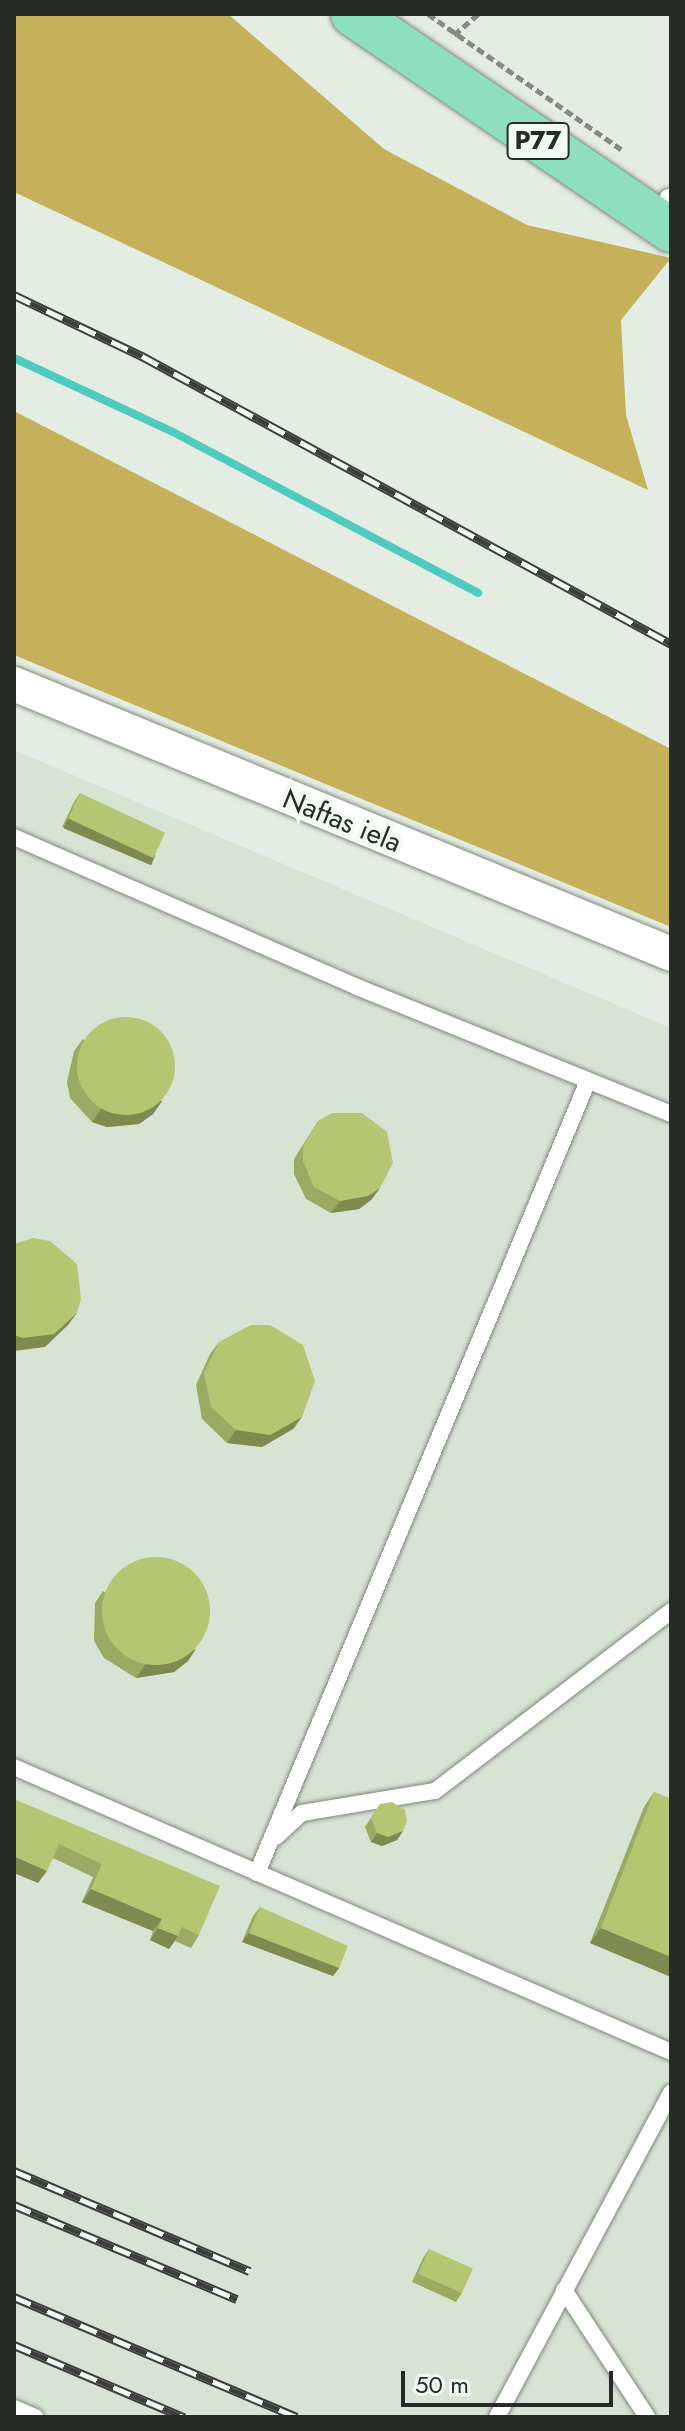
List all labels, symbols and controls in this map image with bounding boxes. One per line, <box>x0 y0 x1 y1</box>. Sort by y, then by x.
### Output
road number: P77 <box>506 119 570 163</box>
street label: Naftas iela <box>278 782 406 860</box>
scale bar <box>405 2355 617 2405</box>
text: 50 m <box>415 2367 469 2402</box>

